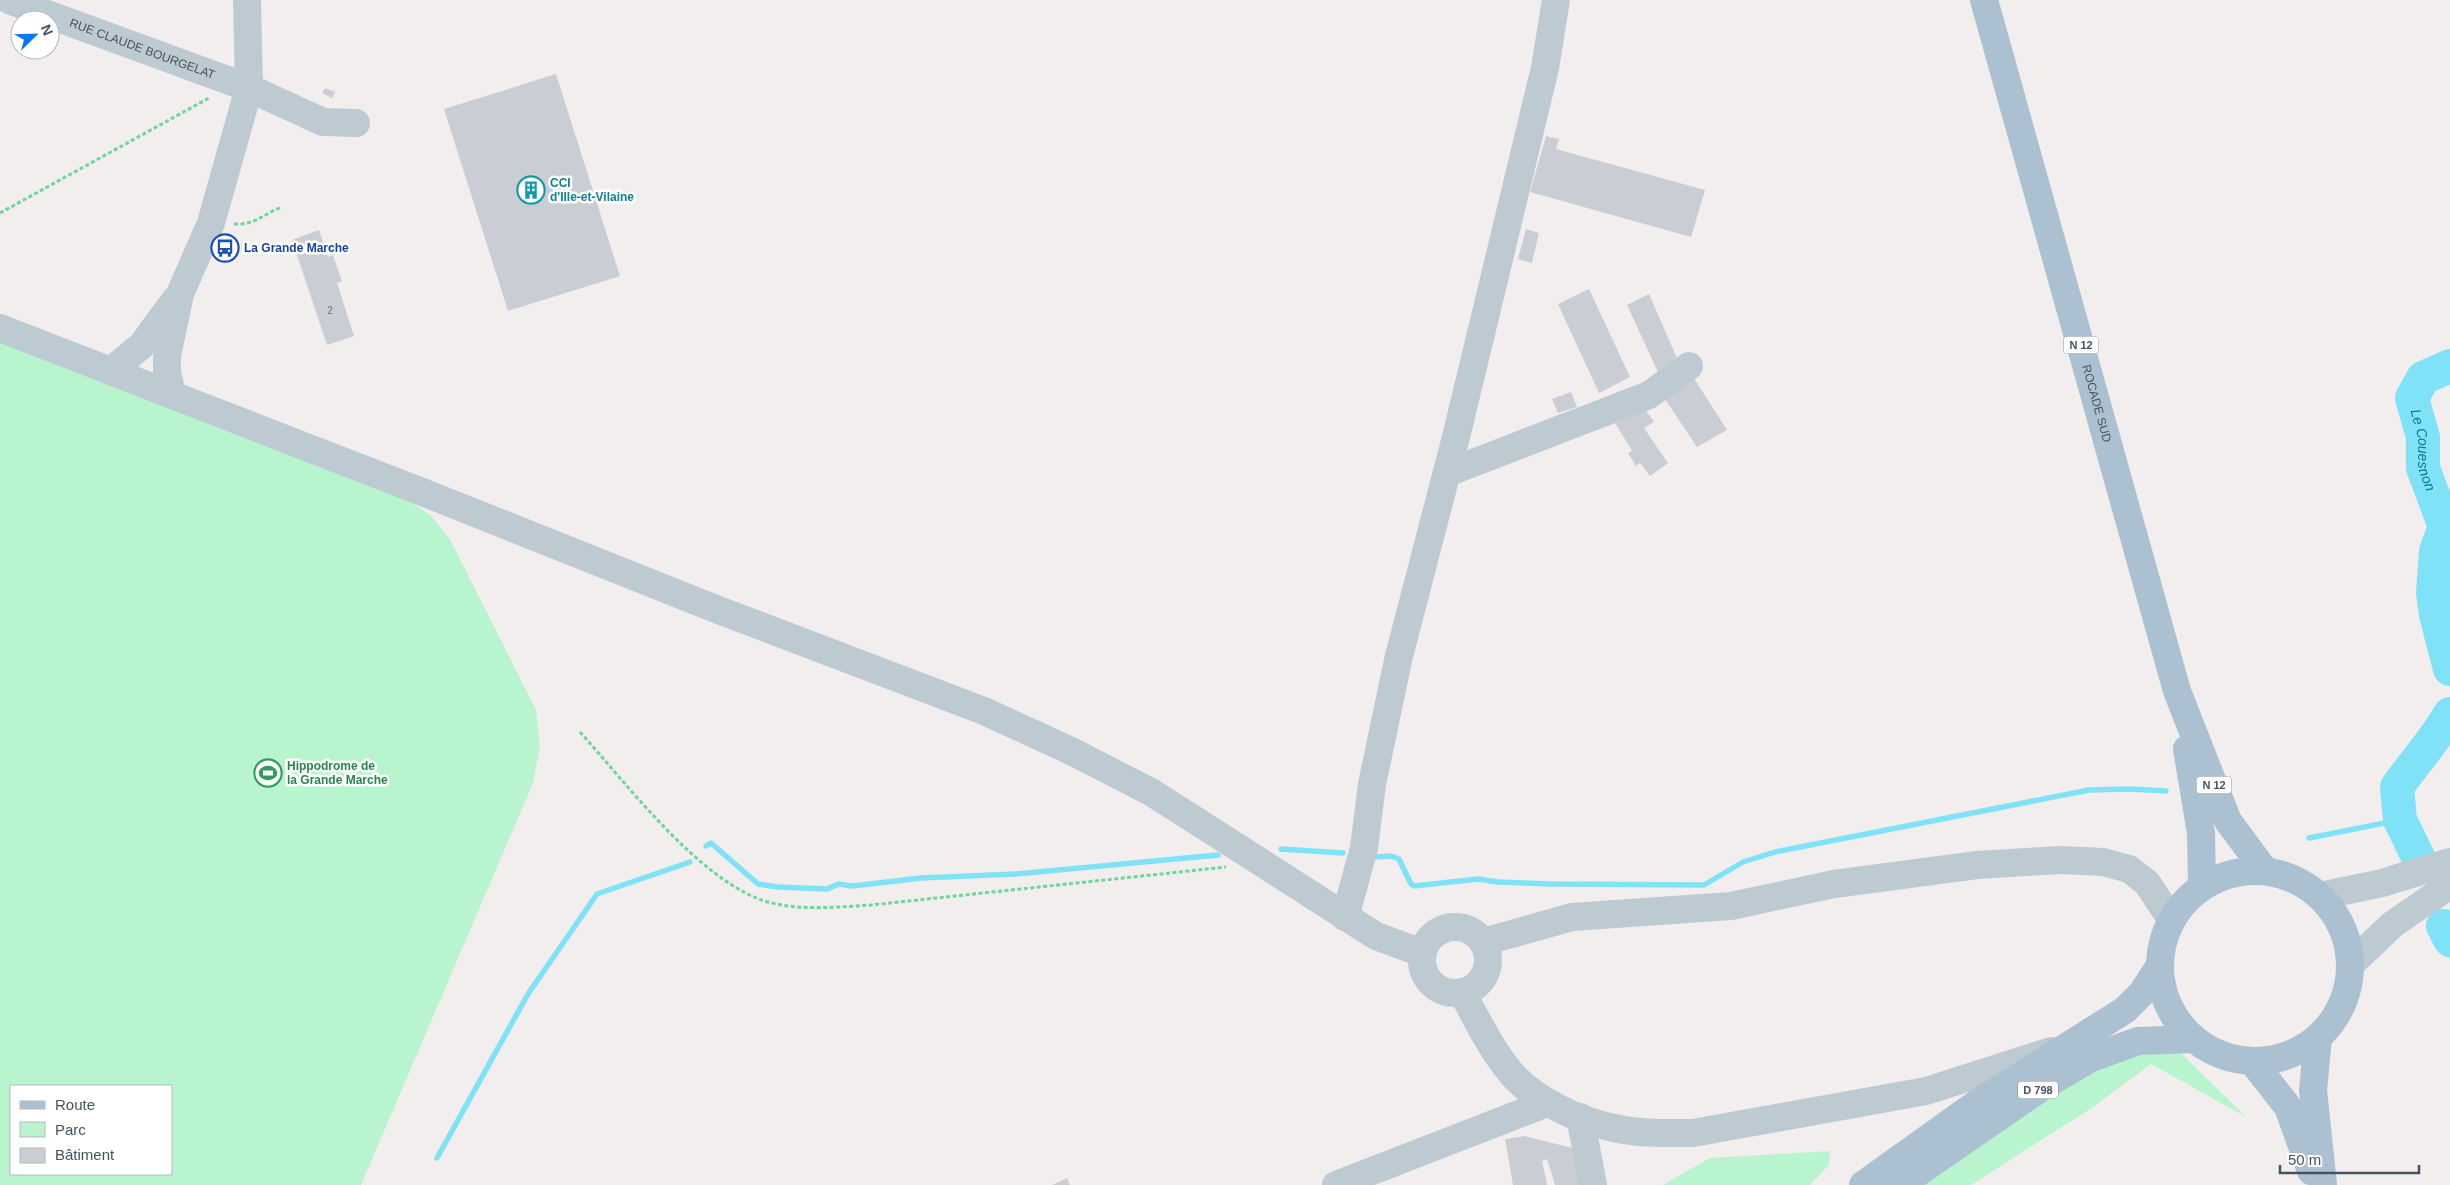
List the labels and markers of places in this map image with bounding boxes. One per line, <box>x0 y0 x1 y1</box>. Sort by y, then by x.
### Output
building icon: CCI d'Ille-et-Vilaine <box>516 175 546 205</box>
place label: CCI d'Ille-et-Vilaine <box>550 176 634 204</box>
bus stop icon: La Grande Marche <box>210 233 240 263</box>
place label: La Grande Marche <box>244 241 349 255</box>
sports icon: Hippodrome de la Grande Marche <box>253 758 283 788</box>
place label: Hippodrome de la Grande Marche <box>287 759 388 787</box>

